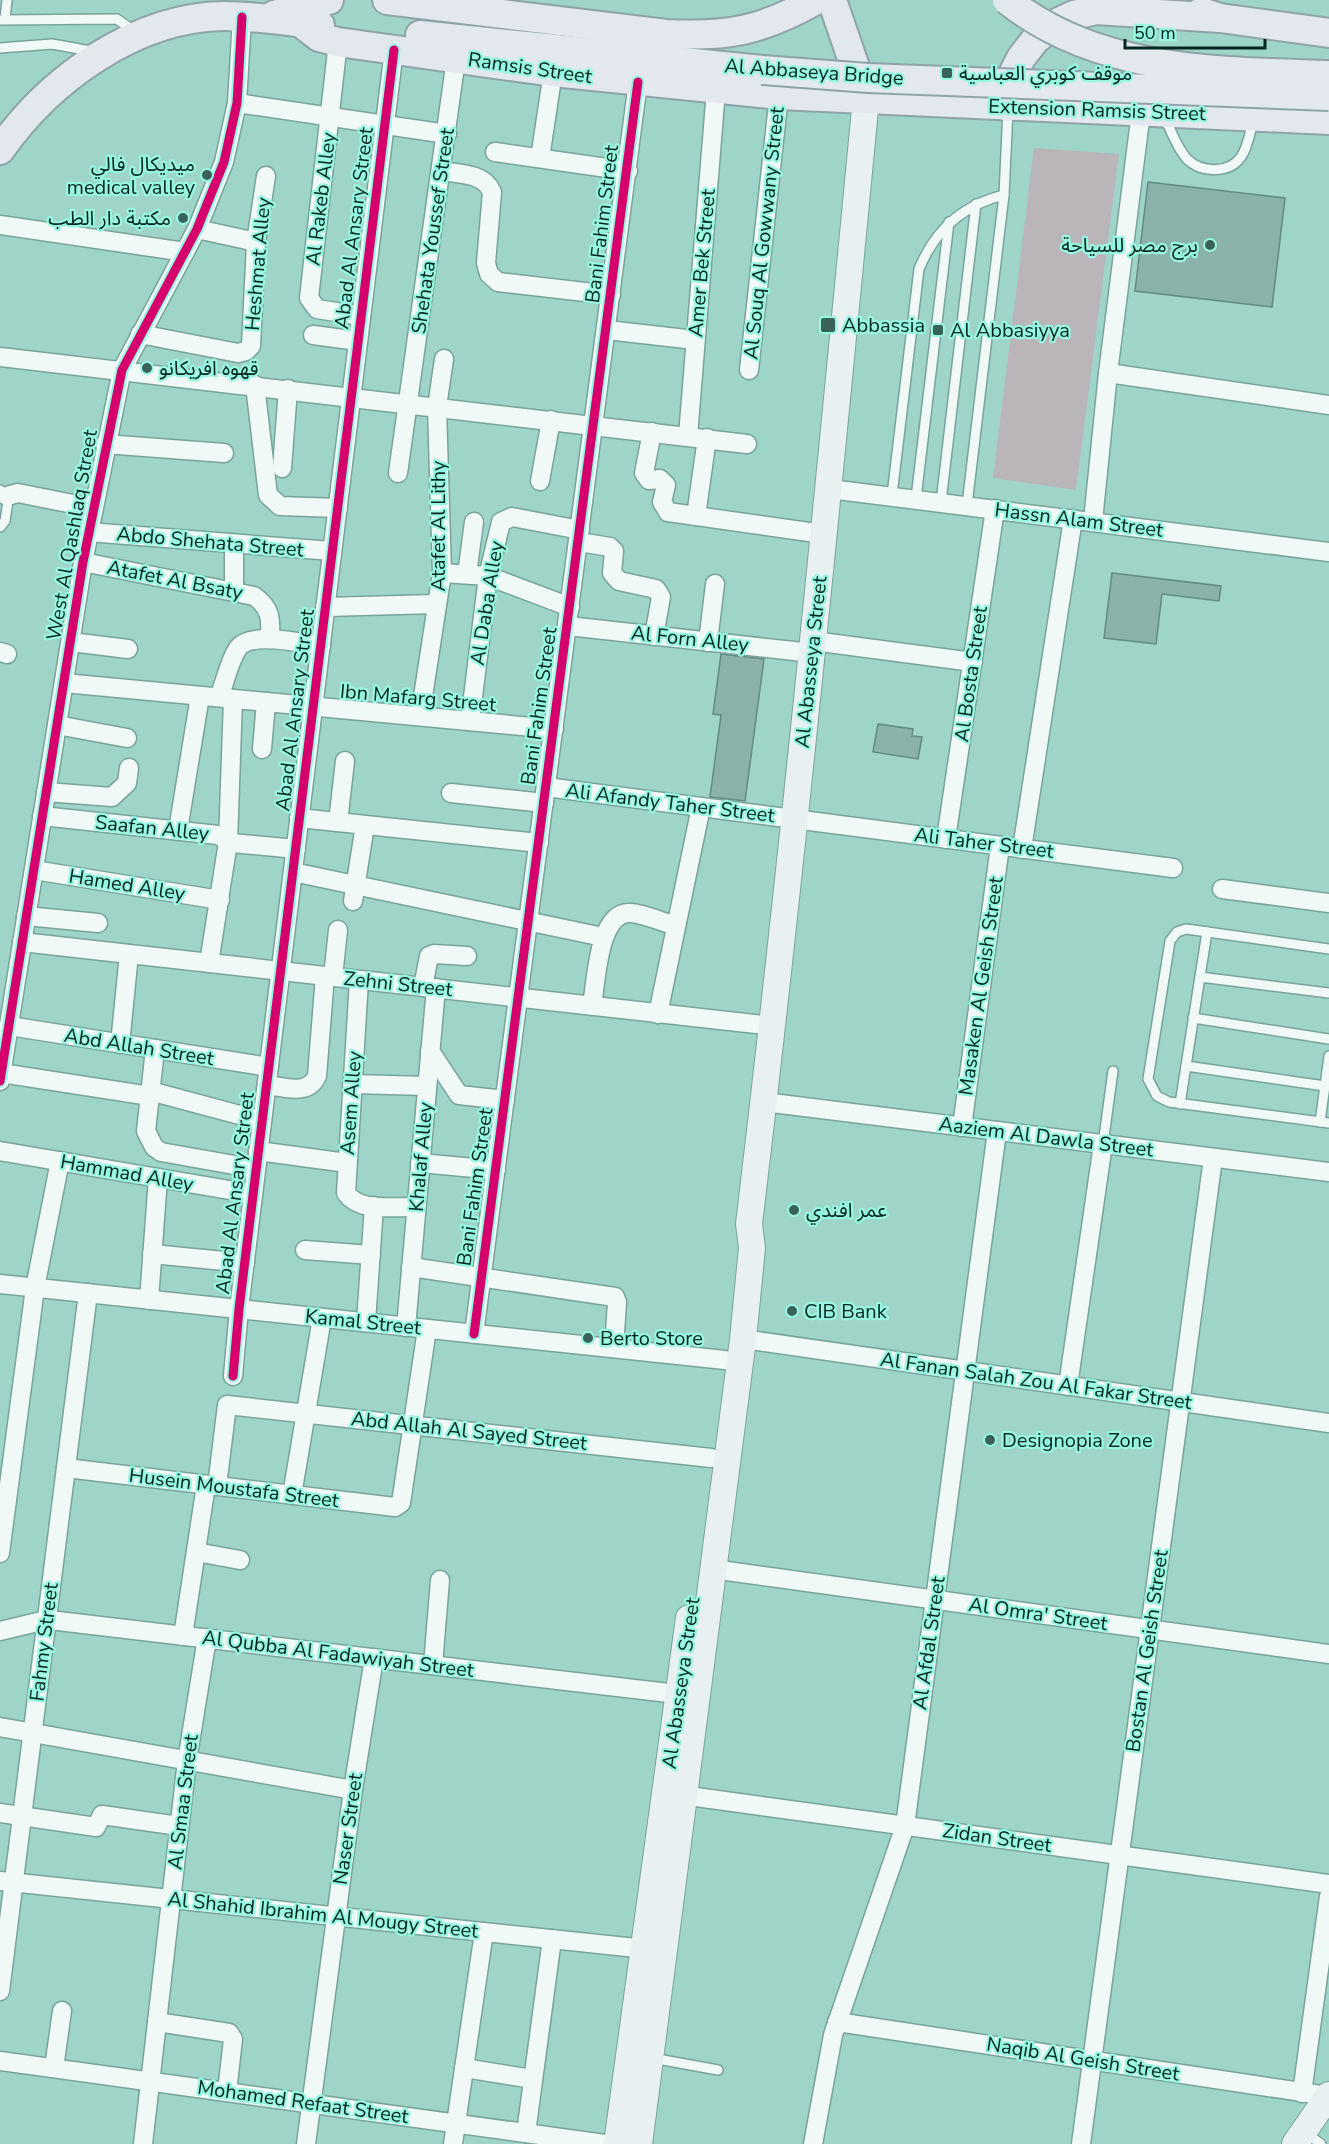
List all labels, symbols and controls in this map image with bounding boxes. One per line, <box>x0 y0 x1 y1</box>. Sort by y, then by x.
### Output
scale bar <box>1125 12 1264 50</box>
text: 50 m <box>1134 21 1176 45</box>
street label: Ramsis Street <box>466 46 595 90</box>
street label: Al Abbaseya Bridge <box>724 52 904 92</box>
place label: موقف كوبري العباسية <box>959 60 1132 88</box>
marker: موقف كوبري العباسية <box>940 66 954 80</box>
street label: Extension Ramsis Street <box>988 93 1207 127</box>
street label: Al Souq Al Gowwany Street <box>737 104 791 361</box>
street label: Abad Al Ansary Street <box>328 125 380 330</box>
street label: Shehata Youssef Street <box>405 125 461 336</box>
street label: Al Rakeb Alley <box>299 130 343 267</box>
street label: Bani Fahim Street <box>579 142 625 305</box>
place label: ميديكال فالي medical valley <box>67 151 196 201</box>
marker: ميديكال فالي medical valley <box>200 168 214 182</box>
street label: Amer Bek Street <box>682 187 722 338</box>
street label: Heshmat Alley <box>239 195 277 332</box>
place label: مكتبة دار الطب <box>48 205 171 232</box>
marker: مكتبة دار الطب <box>176 211 190 225</box>
place label: برج مصر للسياحة <box>1061 232 1198 260</box>
marker: برج مصر للسياحة <box>1203 238 1217 252</box>
place label: Abbassia <box>842 312 925 339</box>
marker: Abbassia <box>819 316 837 334</box>
place label: Al Abbasiyya <box>950 317 1070 344</box>
marker: Al Abbasiyya <box>931 323 945 337</box>
place label: قهوه افريكانو <box>159 355 259 382</box>
marker: قهوه افريكانو <box>140 361 154 375</box>
street label: West Al Qashlaq Street <box>40 426 104 643</box>
street label: Atafet Al Lithy <box>425 460 452 591</box>
street label: Hassn Alam Street <box>993 496 1166 544</box>
street label: Abdo Shehata Street <box>115 520 306 564</box>
street label: Al Daba Alley <box>464 538 510 667</box>
street label: Atafet Al Bsaty <box>105 554 246 607</box>
street label: Al Abasseya Street <box>789 574 834 749</box>
street label: Al Bosta Street <box>948 603 994 744</box>
street label: Abad Al Ansary Street <box>269 607 321 812</box>
street label: Al Forn Alley <box>630 619 751 659</box>
street label: Bani Fahim Street <box>515 624 564 787</box>
street label: Ibn Mafarg Street <box>339 678 498 718</box>
street label: Ali Afandy Taher Street <box>564 777 777 829</box>
street label: Saafan Alley <box>94 809 211 847</box>
street label: Ali Taher Street <box>913 821 1056 865</box>
street label: Hamed Alley <box>67 862 188 908</box>
street label: Masaken Al Geish Street <box>952 874 1010 1097</box>
street label: Zehni Street <box>342 965 455 1003</box>
street label: Abd Allah Street <box>62 1022 217 1072</box>
street label: Asem Alley <box>334 1049 368 1156</box>
street label: Abad Al Ansary Street <box>209 1090 261 1295</box>
street label: Khalaf Alley <box>403 1100 439 1213</box>
street label: Bani Fahim Street <box>451 1105 500 1268</box>
street label: Aaziem Al Dawla Street <box>937 1110 1156 1164</box>
street label: Hammad Alley <box>58 1148 196 1198</box>
place label: عمر افندي <box>806 1197 887 1225</box>
marker: عمر افندي <box>787 1203 801 1217</box>
place label: CIB Bank <box>804 1298 888 1325</box>
street label: Kamal Street <box>304 1302 423 1342</box>
marker: CIB Bank <box>785 1304 799 1318</box>
place label: Berto Store <box>600 1325 703 1352</box>
marker: Berto Store <box>581 1331 595 1345</box>
street label: Al Fanan Salah Zou Al Fakar Street <box>878 1346 1194 1416</box>
street label: Abd Allah Al Sayed Street <box>350 1405 589 1457</box>
place label: Designopia Zone <box>1002 1427 1153 1454</box>
marker: Designopia Zone <box>983 1433 997 1447</box>
street label: Husein Moustafa Street <box>128 1462 341 1514</box>
street label: Bostan Al Geish Street <box>1119 1547 1175 1754</box>
street label: Al Afdal Street <box>906 1574 952 1711</box>
street label: Fahmy Street <box>23 1580 65 1703</box>
street label: Al Omra' Street <box>967 1591 1110 1637</box>
street label: Al Abasseya Street <box>656 1595 707 1770</box>
street label: Al Qubba Al Fadawiyah Street <box>201 1624 476 1684</box>
street label: Al Smaa Street <box>161 1732 205 1871</box>
street label: Naser Street <box>327 1770 369 1887</box>
street label: Zidan Street <box>941 1817 1054 1859</box>
street label: Al Shahid Ibrahim Al Mougy Street <box>166 1885 481 1945</box>
street label: Naqib Al Geish Street <box>985 2030 1182 2088</box>
street label: Mohamed Refaat Street <box>196 2074 411 2130</box>

